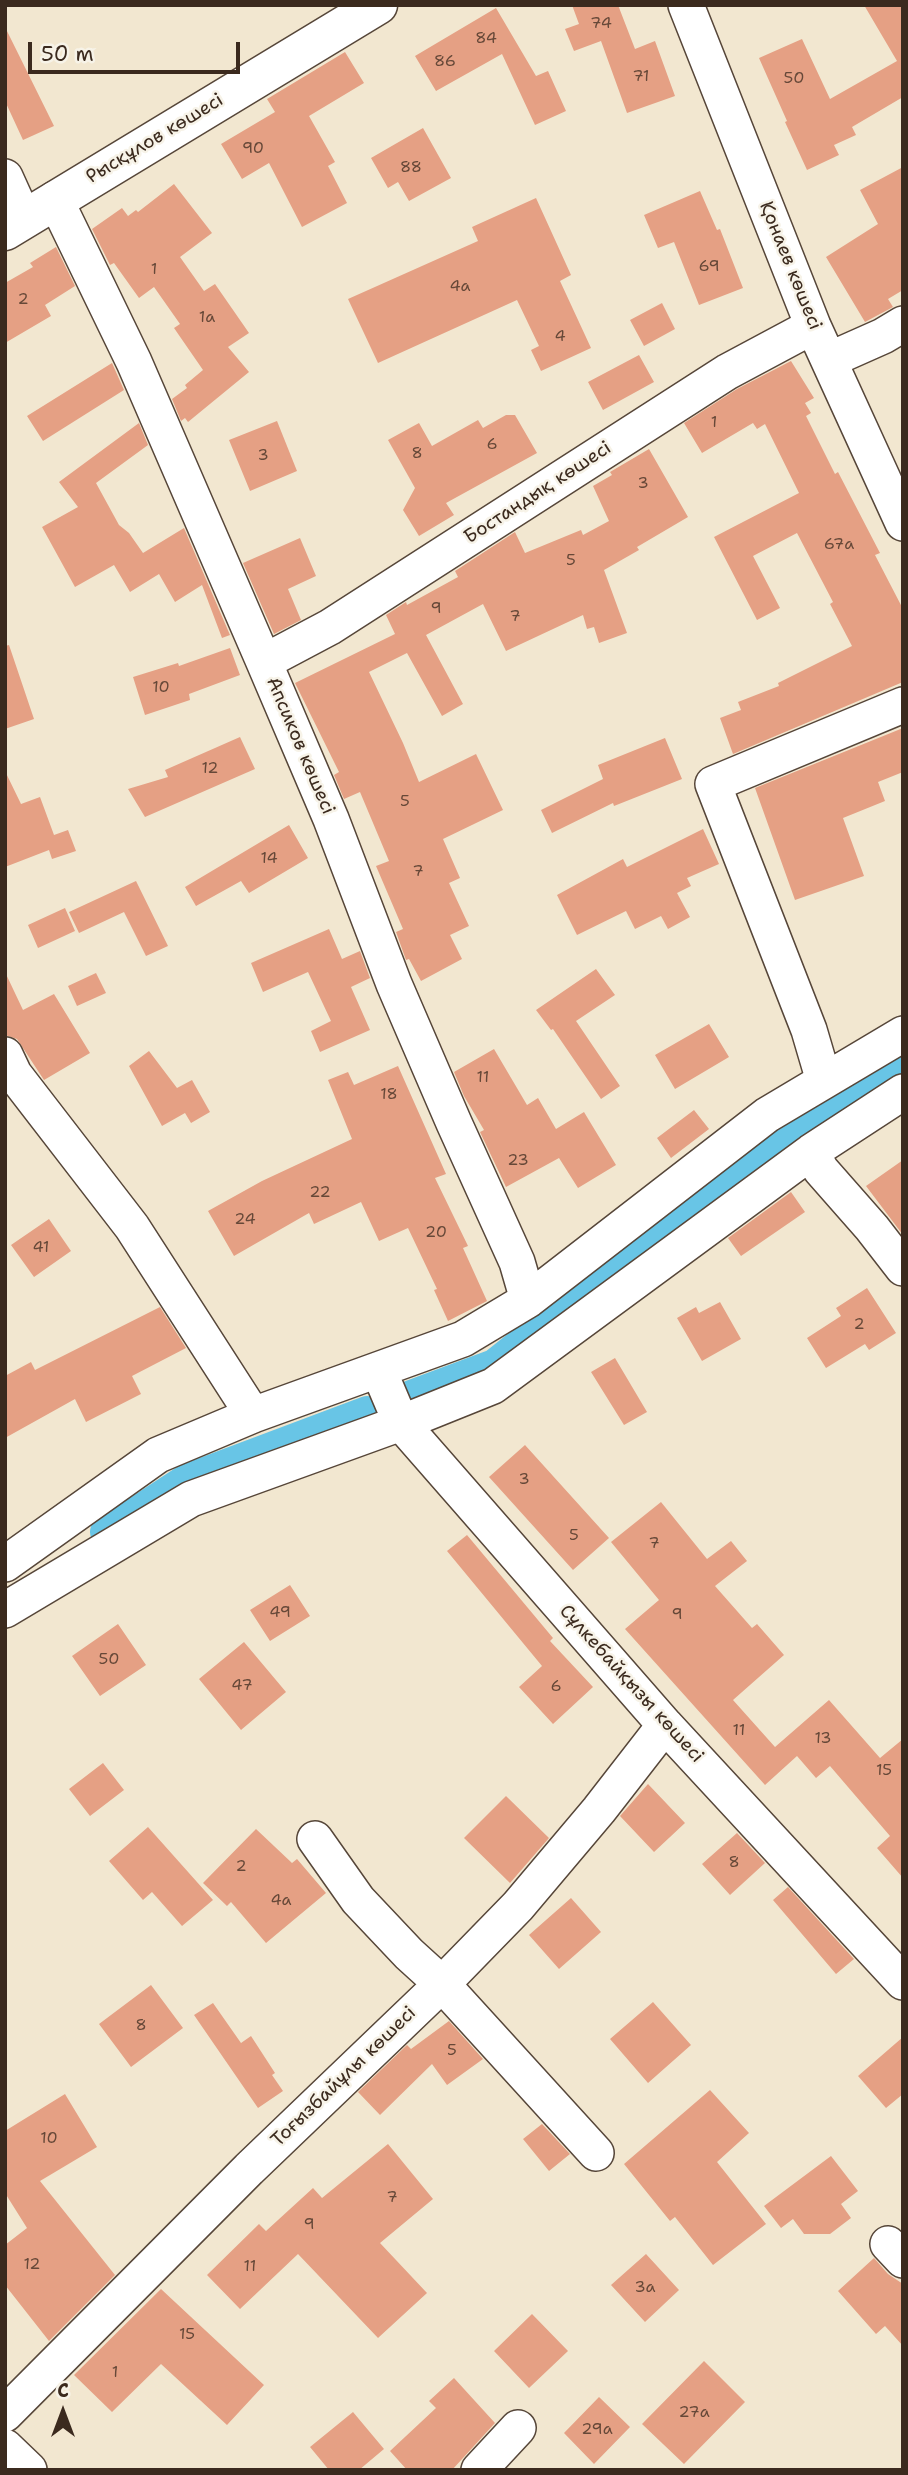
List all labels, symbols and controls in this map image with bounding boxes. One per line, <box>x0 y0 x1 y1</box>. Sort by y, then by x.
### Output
house number: 74 <box>590 14 612 34</box>
scale bar <box>32 28 243 72</box>
house number: 84 <box>475 29 497 49</box>
text: 50 m <box>41 40 94 68</box>
house number: 86 <box>434 52 456 72</box>
house number: 71 <box>632 67 650 87</box>
house number: 50 <box>784 69 804 89</box>
street label: Рысқұлов көшесі <box>82 89 228 189</box>
house number: 90 <box>242 139 264 159</box>
house number: 88 <box>400 158 422 178</box>
street label: Қонаев көшесі <box>754 198 826 334</box>
house number: 69 <box>698 257 720 277</box>
house number: 1 <box>151 260 157 280</box>
house number: 4а <box>449 277 471 297</box>
house number: 2 <box>17 290 29 310</box>
house number: 1а <box>199 308 215 328</box>
house number: 4 <box>554 327 566 347</box>
house number: 1 <box>711 413 717 433</box>
house number: 6 <box>486 435 498 455</box>
street label: Бостандық көшесі <box>460 437 616 549</box>
house number: 8 <box>411 444 423 464</box>
house number: 3 <box>257 446 269 466</box>
house number: 3 <box>637 474 649 494</box>
house number: 67а <box>824 535 854 555</box>
house number: 5 <box>566 551 576 571</box>
house number: 9 <box>430 599 442 619</box>
house number: 7 <box>509 607 521 627</box>
street label: Апсиков көшесі <box>261 674 339 818</box>
house number: 10 <box>152 678 170 698</box>
house number: 12 <box>201 759 219 779</box>
house number: 5 <box>400 792 410 812</box>
house number: 14 <box>260 849 278 869</box>
house number: 7 <box>412 862 424 882</box>
house number: 11 <box>477 1068 489 1088</box>
house number: 18 <box>380 1085 398 1105</box>
house number: 23 <box>507 1151 529 1171</box>
house number: 22 <box>309 1183 331 1203</box>
house number: 24 <box>234 1210 256 1230</box>
house number: 20 <box>425 1223 447 1243</box>
house number: 41 <box>32 1238 50 1258</box>
house number: 2 <box>853 1315 865 1335</box>
house number: 3 <box>518 1470 530 1490</box>
house number: 5 <box>569 1526 579 1546</box>
house number: 7 <box>648 1534 660 1554</box>
street label: Сұлкебайқызы көшесі <box>554 1600 708 1768</box>
house number: 49 <box>269 1603 291 1623</box>
house number: 9 <box>671 1605 683 1625</box>
house number: 50 <box>99 1650 119 1670</box>
house number: 47 <box>231 1676 253 1696</box>
house number: 6 <box>550 1677 562 1697</box>
house number: 11 <box>733 1721 745 1741</box>
house number: 13 <box>814 1729 832 1749</box>
house number: 15 <box>876 1761 892 1781</box>
house number: 8 <box>728 1853 740 1873</box>
house number: 2 <box>235 1857 247 1877</box>
house number: 4а <box>270 1891 292 1911</box>
street label: Тоғызбайұлы көшесі <box>267 2002 421 2152</box>
house number: 8 <box>135 2016 147 2036</box>
house number: 5 <box>447 2041 457 2061</box>
house number: 10 <box>40 2129 58 2149</box>
house number: 7 <box>386 2188 398 2208</box>
house number: 9 <box>303 2215 315 2235</box>
house number: 12 <box>23 2255 41 2275</box>
house number: 11 <box>244 2257 256 2277</box>
house number: 3а <box>634 2278 656 2298</box>
house number: 15 <box>179 2325 195 2345</box>
house number: 1 <box>112 2363 118 2383</box>
north arrow <box>28 2377 98 2447</box>
text: С <box>57 2378 69 2403</box>
house number: 27а <box>678 2403 710 2423</box>
house number: 29а <box>581 2420 613 2440</box>

